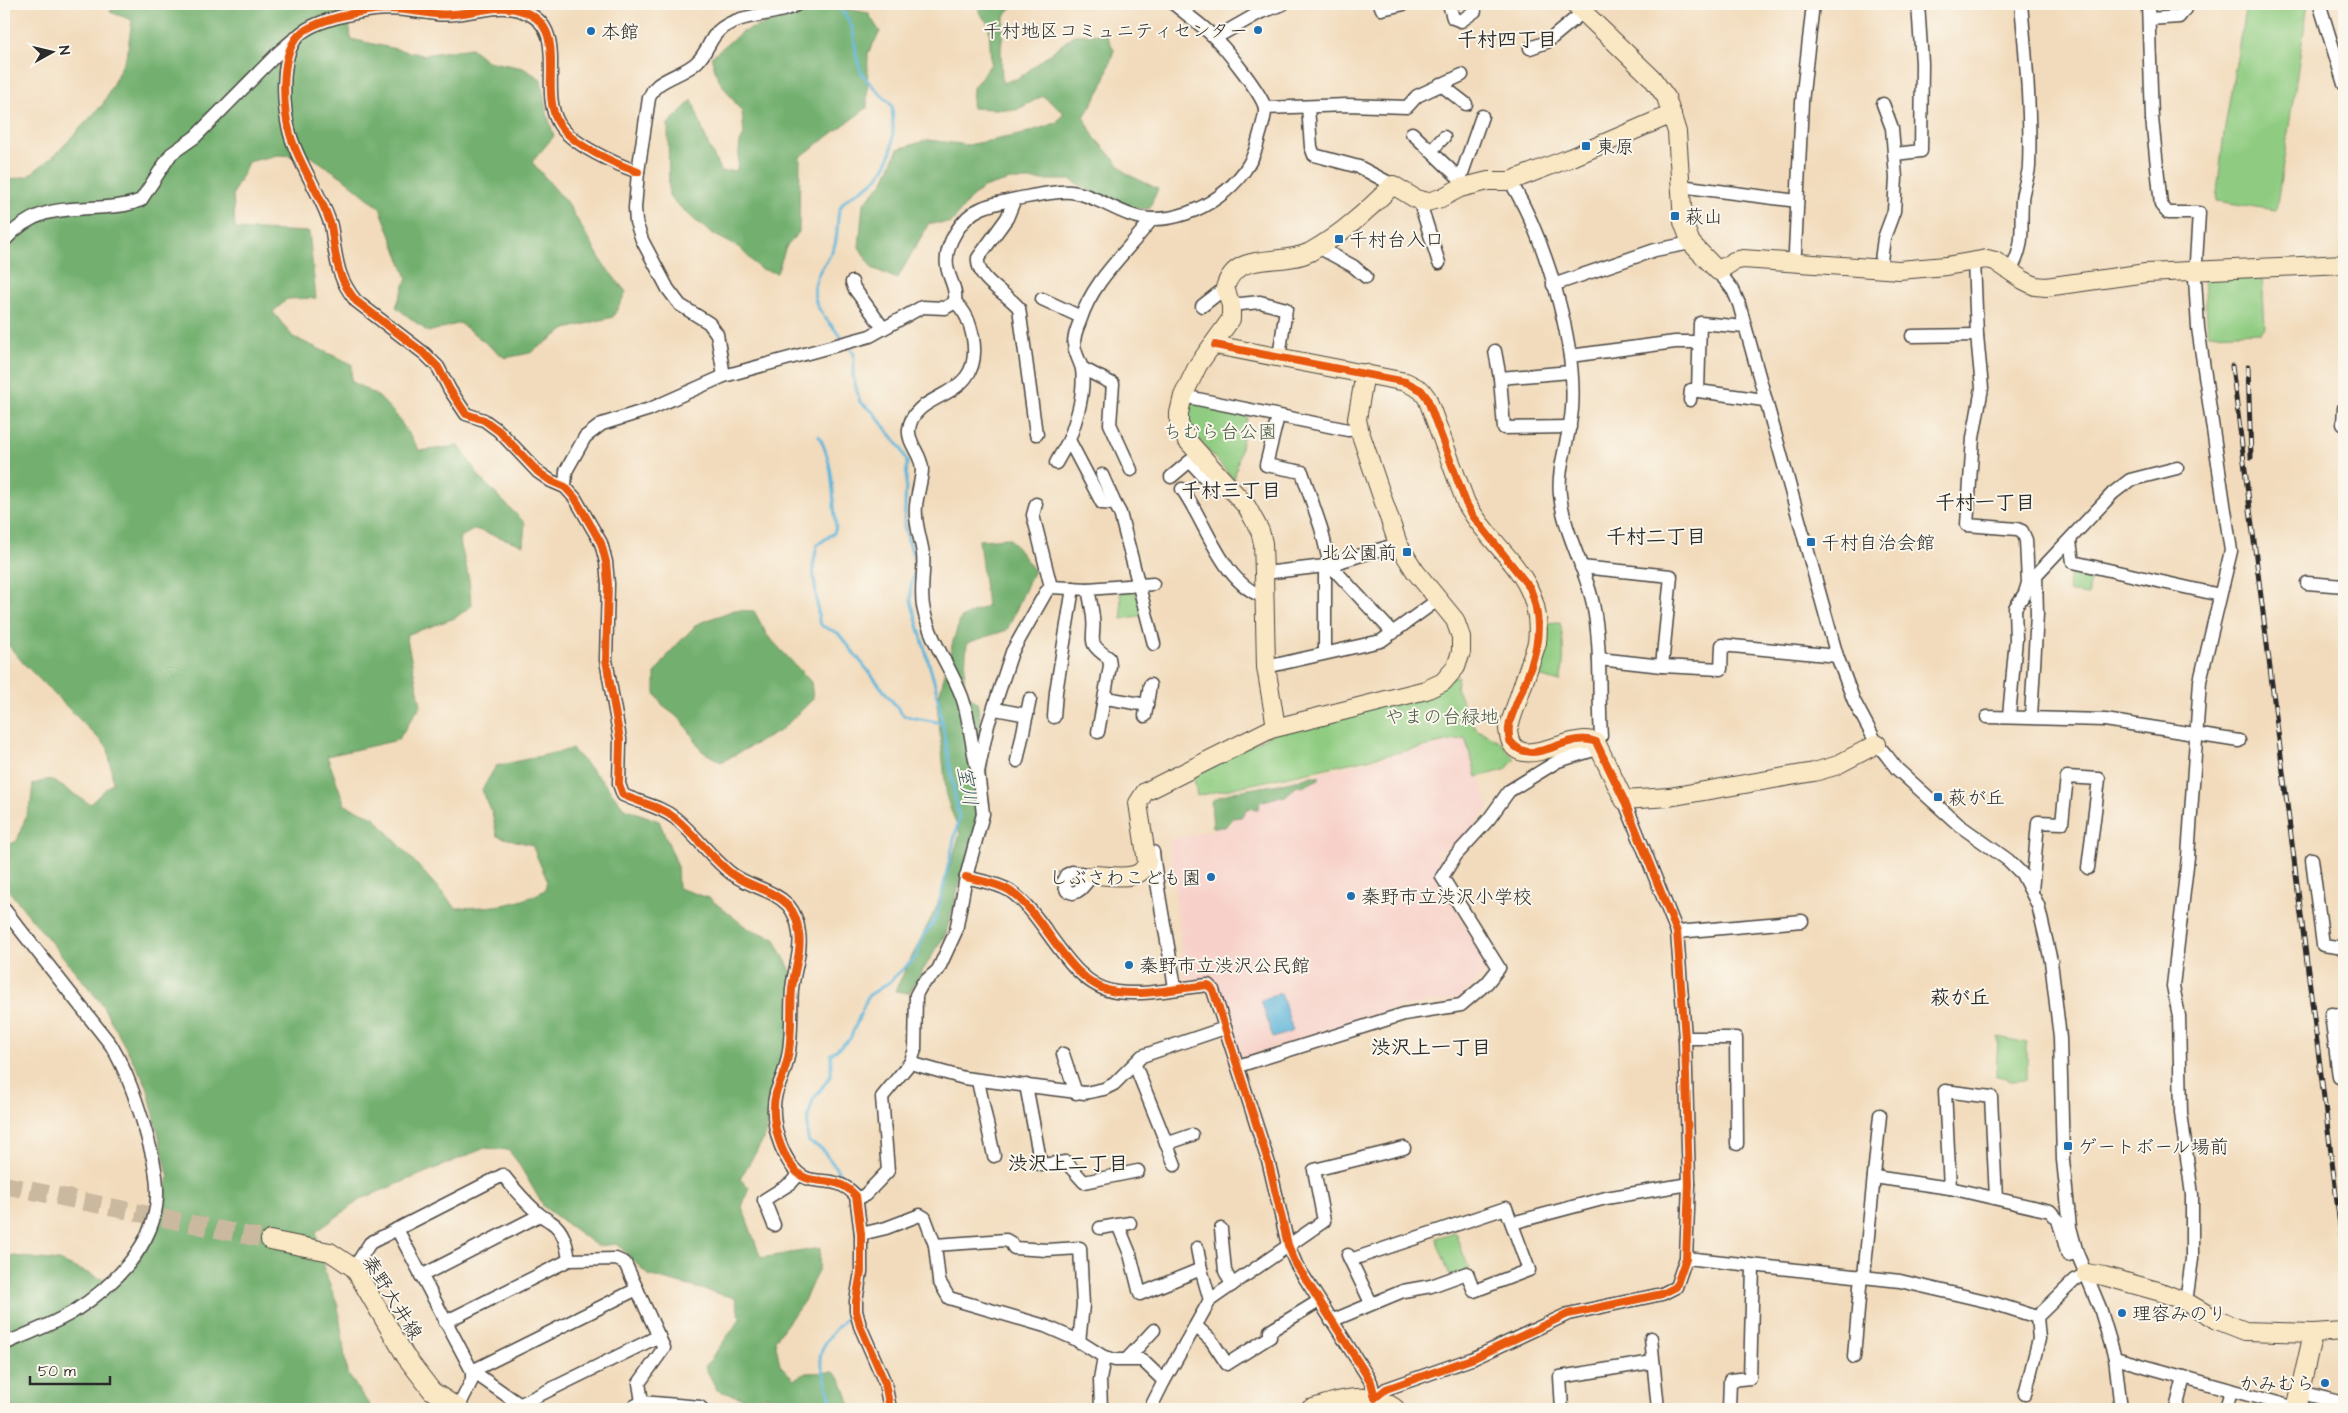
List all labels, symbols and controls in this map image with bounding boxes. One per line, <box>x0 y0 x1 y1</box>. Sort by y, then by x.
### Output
place label: 千村地区コミュニティセンター <box>983 18 1248 45</box>
place label: 本館 <box>601 19 639 46</box>
marker: 千村地区コミュニティセンター <box>1252 24 1264 36</box>
marker: 本館 <box>585 25 597 37</box>
district label: 千村四丁目 <box>1457 26 1557 54</box>
north arrow <box>28 28 78 78</box>
text: N <box>53 45 74 56</box>
place label: 東原 <box>1596 134 1634 161</box>
marker: 東原 <box>1580 140 1592 152</box>
place label: 萩山 <box>1685 204 1723 231</box>
marker: 萩山 <box>1669 210 1681 222</box>
place label: 千村台入口 <box>1349 227 1444 254</box>
marker: 千村台入口 <box>1333 233 1345 245</box>
park label: ちむら台公園 <box>1163 419 1277 446</box>
district label: 千村三丁目 <box>1181 477 1281 505</box>
district label: 千村一丁目 <box>1935 489 2035 517</box>
district label: 千村二丁目 <box>1606 523 1706 551</box>
place label: 千村自治会館 <box>1821 530 1935 557</box>
marker: 千村自治会館 <box>1805 536 1817 548</box>
place label: 北公園前 <box>1321 540 1397 567</box>
marker: 北公園前 <box>1401 546 1413 558</box>
park label: やまの台緑地 <box>1385 704 1499 731</box>
water label: 室川 <box>950 764 984 808</box>
place label: 萩が丘 <box>1948 785 2005 812</box>
marker: 萩が丘 <box>1932 791 1944 803</box>
place label: しぶさわこども園 <box>1049 865 1201 892</box>
marker: しぶさわこども園 <box>1205 871 1217 883</box>
place label: 秦野市立渋沢小学校 <box>1361 884 1532 911</box>
marker: 秦野市立渋沢小学校 <box>1345 890 1357 902</box>
place label: 秦野市立渋沢公民館 <box>1139 953 1310 980</box>
marker: 秦野市立渋沢公民館 <box>1123 959 1135 971</box>
district label: 萩が丘 <box>1930 984 1990 1012</box>
district label: 渋沢上一丁目 <box>1371 1034 1491 1062</box>
place label: ゲートボール場前 <box>2078 1134 2229 1161</box>
marker: ゲートボール場前 <box>2062 1140 2074 1152</box>
district label: 渋沢上二丁目 <box>1008 1150 1128 1178</box>
street label: 秦野大井線 <box>355 1250 428 1345</box>
place label: 理容みのり <box>2132 1301 2227 1328</box>
marker: 理容みのり <box>2116 1307 2128 1319</box>
scale bar <box>30 1353 110 1385</box>
text: 50 m <box>38 1361 76 1382</box>
place label: かみむら <box>2239 1371 2315 1398</box>
marker: かみむら <box>2319 1377 2331 1389</box>

